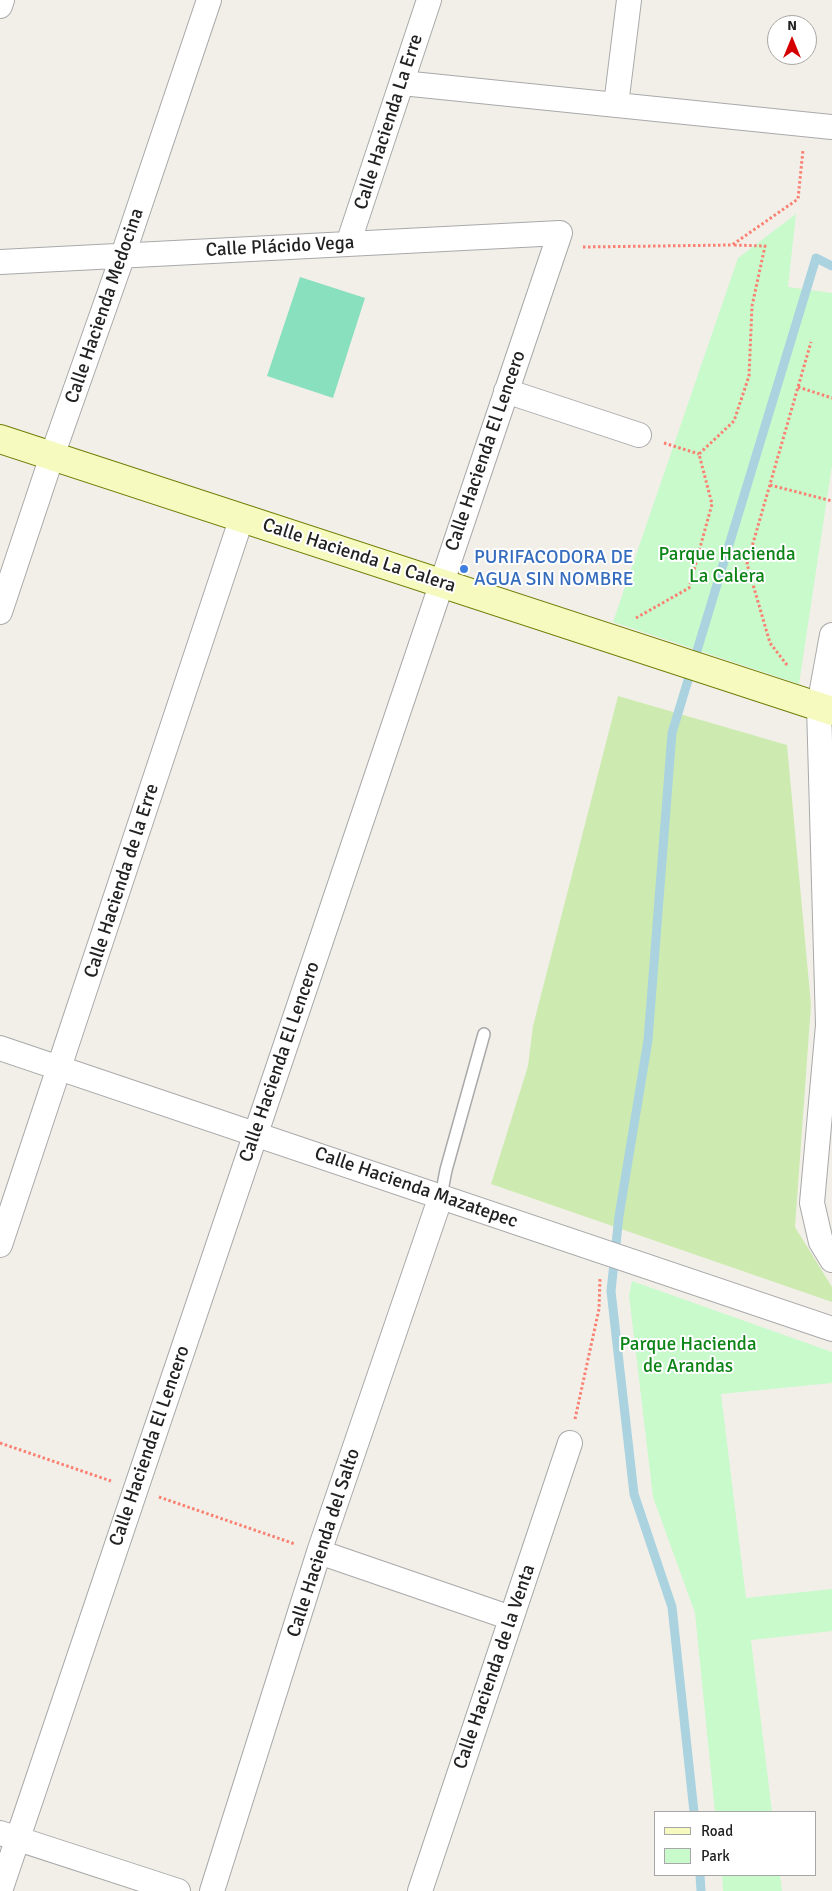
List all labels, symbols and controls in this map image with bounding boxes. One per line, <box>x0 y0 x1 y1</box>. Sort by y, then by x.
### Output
north arrow <box>767 15 817 65</box>
text: N <box>787 17 797 34</box>
street label: Calle Hacienda La Erre <box>350 31 428 213</box>
street label: Calle Hacienda Medocina <box>61 205 149 407</box>
street label: Calle Plácido Vega <box>205 232 355 262</box>
street label: Calle Hacienda El Lencero <box>441 348 531 554</box>
street label: Calle Hacienda La Calera <box>260 514 458 598</box>
park label: Parque Hacienda La Calera <box>658 544 796 588</box>
place label: PURIFACODORA DE AGUA SIN NOMBRE <box>474 547 634 591</box>
marker: PURIFACODORA DE AGUA SIN NOMBRE <box>458 563 470 575</box>
street label: Calle Hacienda de la Erre <box>80 781 164 981</box>
street label: Calle Hacienda El Lencero <box>235 959 325 1165</box>
street label: Calle Hacienda Mazatepec <box>311 1143 521 1233</box>
park label: Parque Hacienda de Arandas <box>619 1334 757 1378</box>
street label: Calle Hacienda El Lencero <box>105 1343 195 1549</box>
street label: Calle Hacienda del Salto <box>283 1446 365 1640</box>
street label: Calle Hacienda de la Venta <box>449 1562 541 1772</box>
legend <box>654 1811 817 1876</box>
text: Road <box>701 1822 733 1840</box>
text: Park <box>701 1847 730 1865</box>

